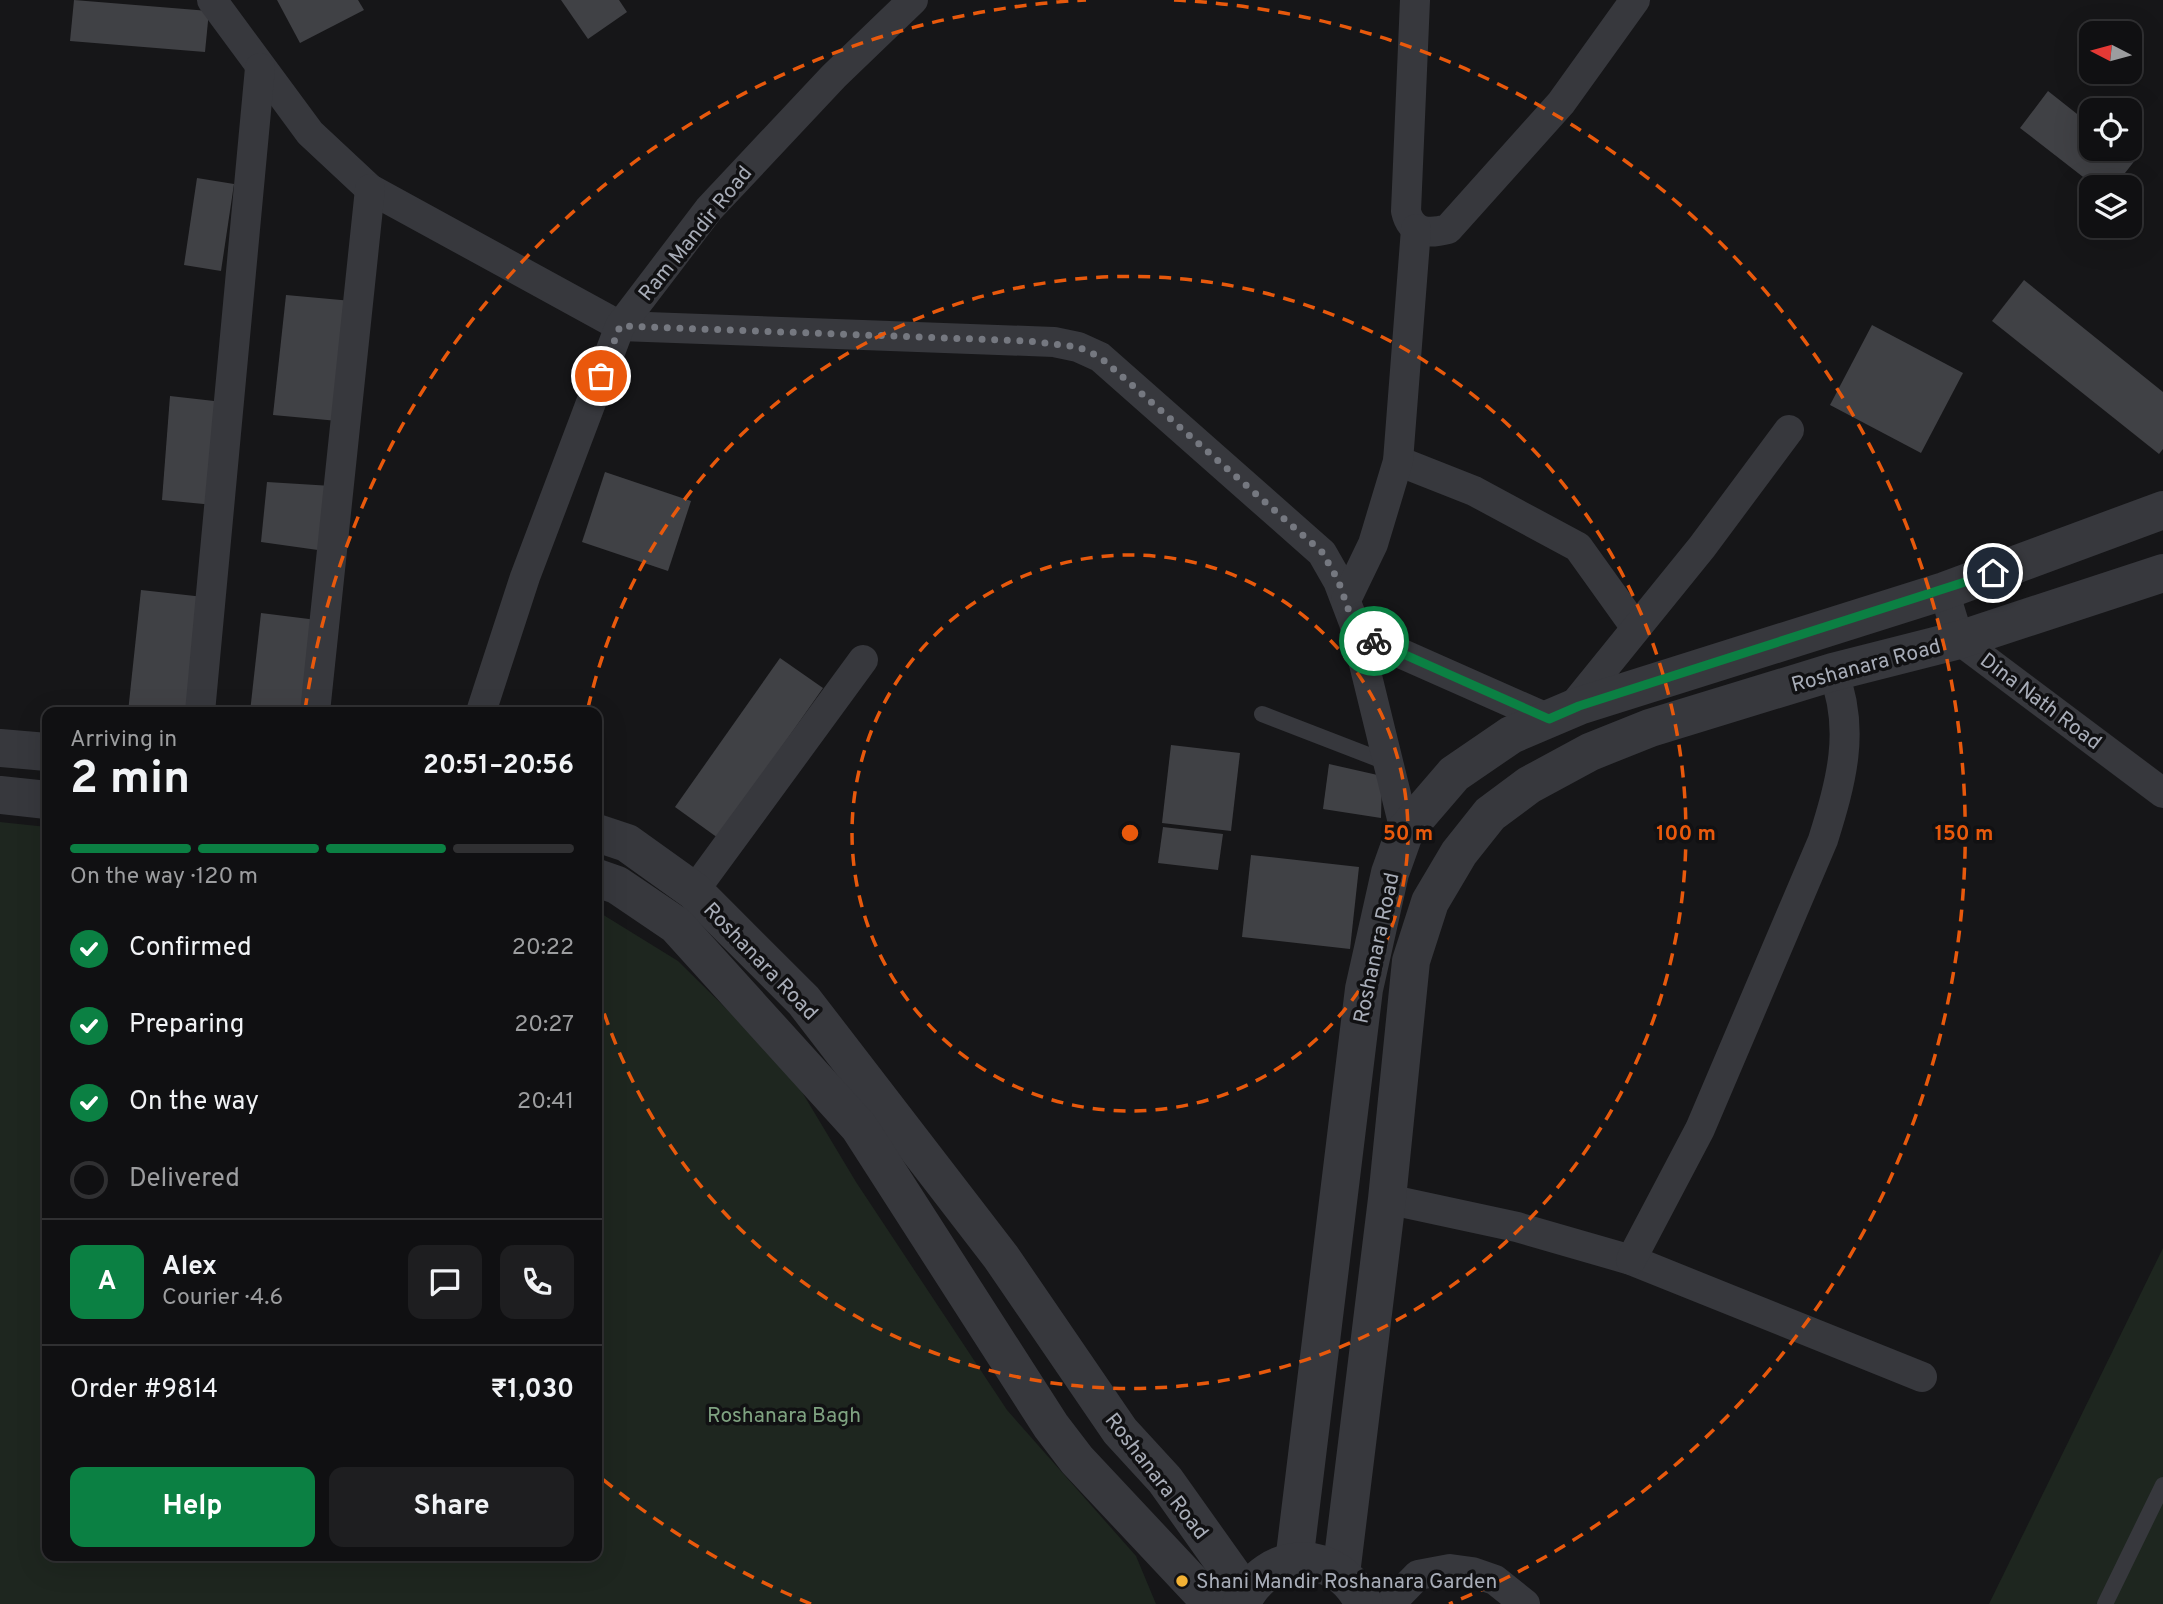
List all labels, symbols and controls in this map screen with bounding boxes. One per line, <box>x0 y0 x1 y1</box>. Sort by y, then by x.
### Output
north arrow <box>2079 21 2142 84</box>
map controls <box>2079 21 2142 238</box>
button: locate <box>2079 98 2142 161</box>
street label: Ram Mandir Road <box>633 161 759 307</box>
button: layers <box>2079 175 2142 238</box>
pin <box>571 346 631 406</box>
icon: bag <box>582 357 620 395</box>
pin <box>1963 543 2023 603</box>
icon: home <box>1974 554 2012 592</box>
courier <box>1339 606 1409 676</box>
icon: bike <box>1355 622 1393 660</box>
street label: Roshanara Road <box>1789 634 1944 699</box>
street label: Dina Nath Road <box>1974 648 2106 757</box>
text: Arriving in <box>70 726 177 755</box>
text: 20:51–20:56 <box>423 750 574 783</box>
text: 2 min <box>70 751 190 810</box>
centre of rings <box>1118 821 1142 845</box>
text: 50 m <box>1383 821 1433 848</box>
text: 100 m <box>1656 821 1716 848</box>
text: 150 m <box>1935 821 1993 848</box>
text: On the way · 120 m <box>70 863 258 892</box>
street label: Roshanara Road <box>1348 870 1407 1026</box>
street label: Roshanara Road <box>697 897 823 1027</box>
icon: check <box>70 930 108 968</box>
text: Confirmed <box>129 932 252 965</box>
text: 20:22 <box>512 934 574 963</box>
icon: check <box>70 1007 108 1045</box>
text: Preparing <box>129 1009 244 1042</box>
text: 20:27 <box>514 1011 574 1040</box>
icon: check <box>70 1084 108 1122</box>
text: On the way <box>129 1086 259 1119</box>
text: 20:41 <box>517 1088 574 1117</box>
text: Delivered <box>129 1163 240 1196</box>
button: chat <box>408 1245 482 1319</box>
button: phone <box>500 1245 574 1319</box>
text: Alex <box>162 1251 217 1284</box>
text: A <box>98 1266 116 1299</box>
text: Courier · 4.6 <box>162 1284 283 1313</box>
text: Order #9814 <box>70 1374 218 1407</box>
text: ₹1,030 <box>490 1374 574 1407</box>
park label: Roshanara Bagh <box>707 1403 861 1430</box>
street label: Roshanara Road <box>1098 1408 1214 1546</box>
button: Help <box>70 1467 315 1547</box>
button: Share <box>329 1467 574 1547</box>
place label: Shani Mandir Roshanara Garden <box>1196 1569 1497 1596</box>
marker: Shani Mandir Roshanara Garden <box>1174 1573 1190 1589</box>

